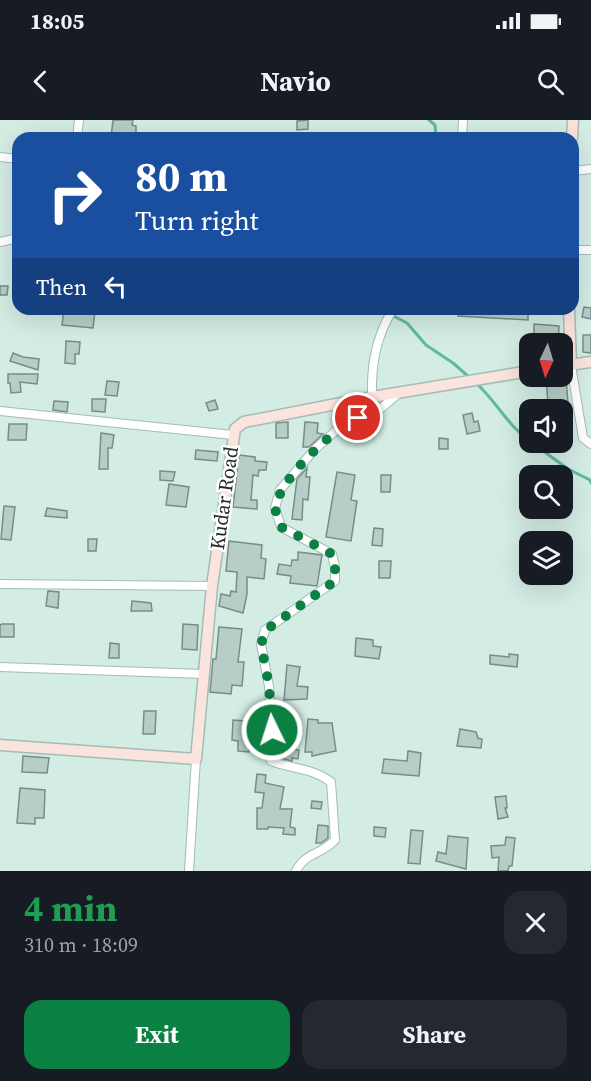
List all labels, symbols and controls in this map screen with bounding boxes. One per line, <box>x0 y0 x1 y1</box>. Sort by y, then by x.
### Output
text: 18:05 <box>30 6 84 36</box>
text: Navio <box>260 63 331 100</box>
icon: back <box>24 65 57 98</box>
icon: search <box>534 65 567 98</box>
text: 80 m <box>135 147 228 205</box>
icon: right <box>36 156 114 234</box>
text: Turn right <box>135 202 259 239</box>
icon: left <box>99 270 132 303</box>
text: Then <box>36 272 87 302</box>
north arrow <box>519 333 573 387</box>
map controls <box>519 333 573 585</box>
pin <box>332 392 383 443</box>
button: sound <box>519 399 573 453</box>
icon: arrive <box>341 401 374 434</box>
street label: Kudar Road <box>203 444 245 551</box>
button: search <box>519 465 573 519</box>
button: layers <box>519 531 573 585</box>
position arrow <box>240 698 304 762</box>
text: 4 min <box>24 884 117 933</box>
button: close <box>504 891 567 954</box>
text: 310 m · 18:09 <box>24 931 138 959</box>
button: Exit <box>24 1000 290 1069</box>
button: Share <box>302 1000 567 1069</box>

